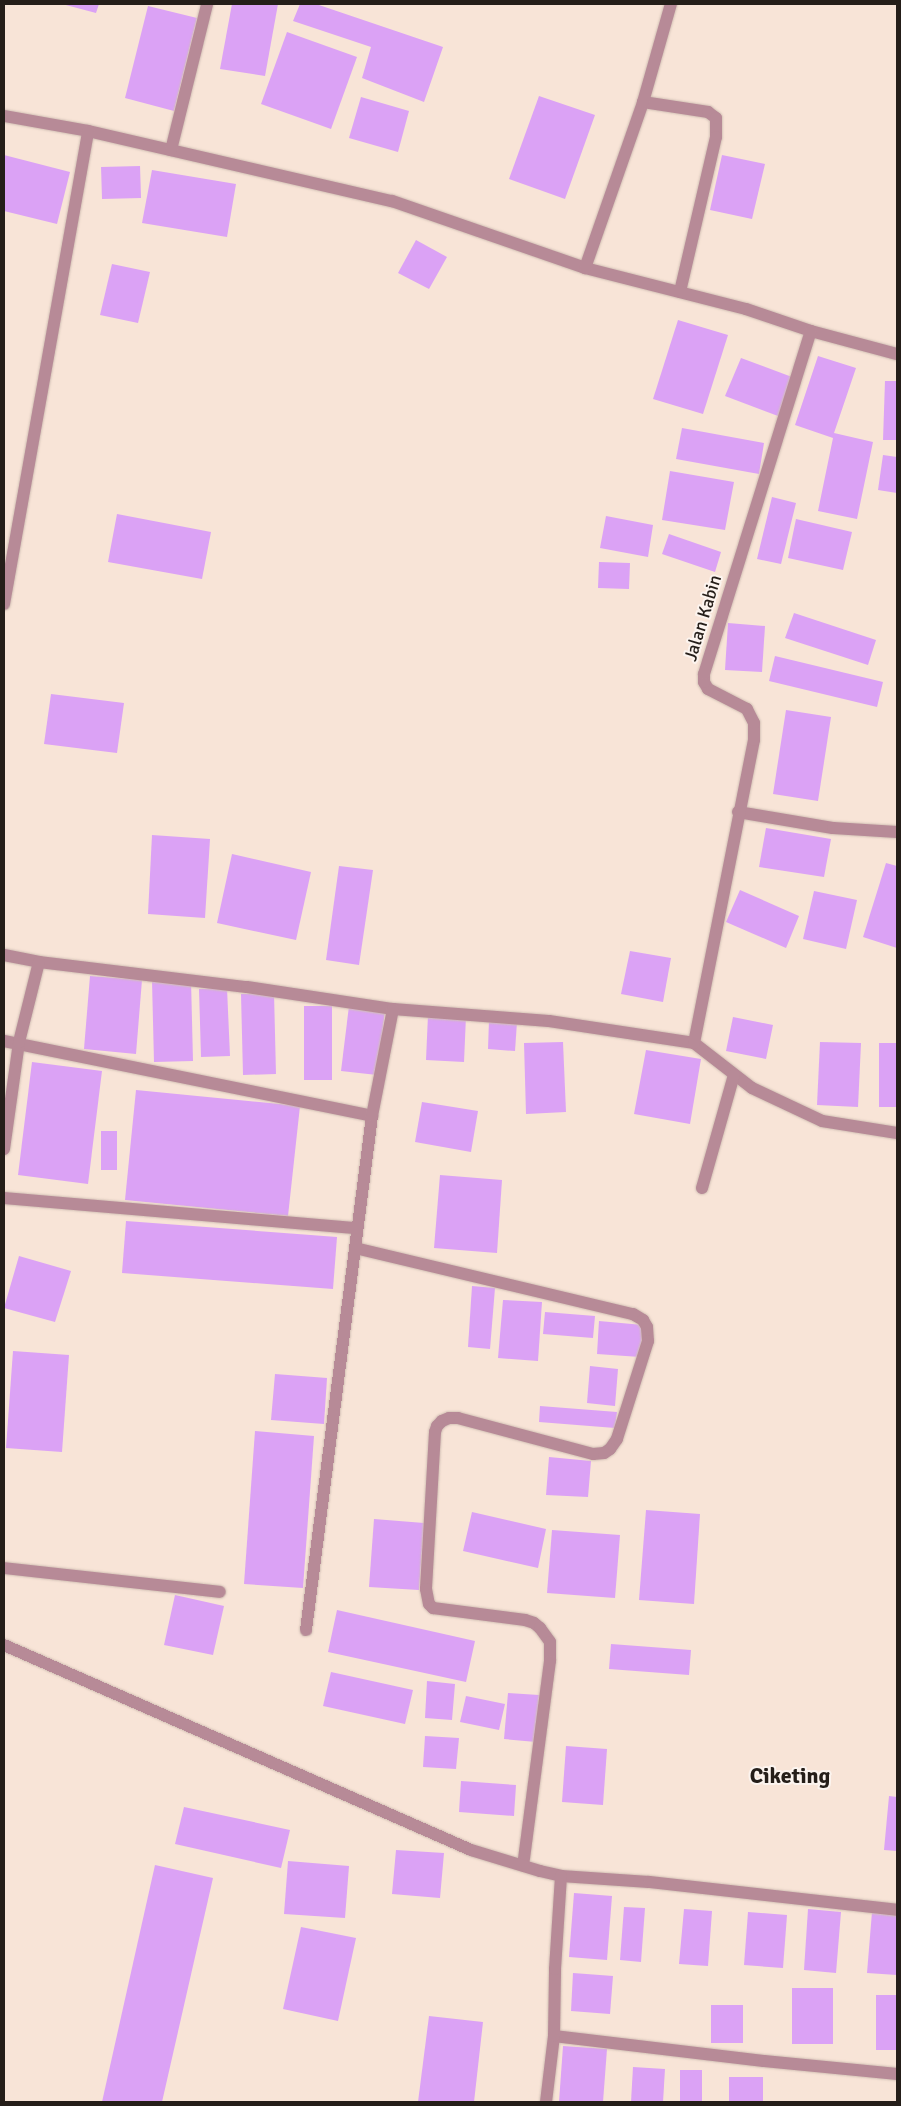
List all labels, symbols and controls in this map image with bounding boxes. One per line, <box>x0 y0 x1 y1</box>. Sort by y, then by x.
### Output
street label: Jalan Kabin <box>680 572 726 664</box>
district label: Ciketing <box>750 1763 830 1789</box>

